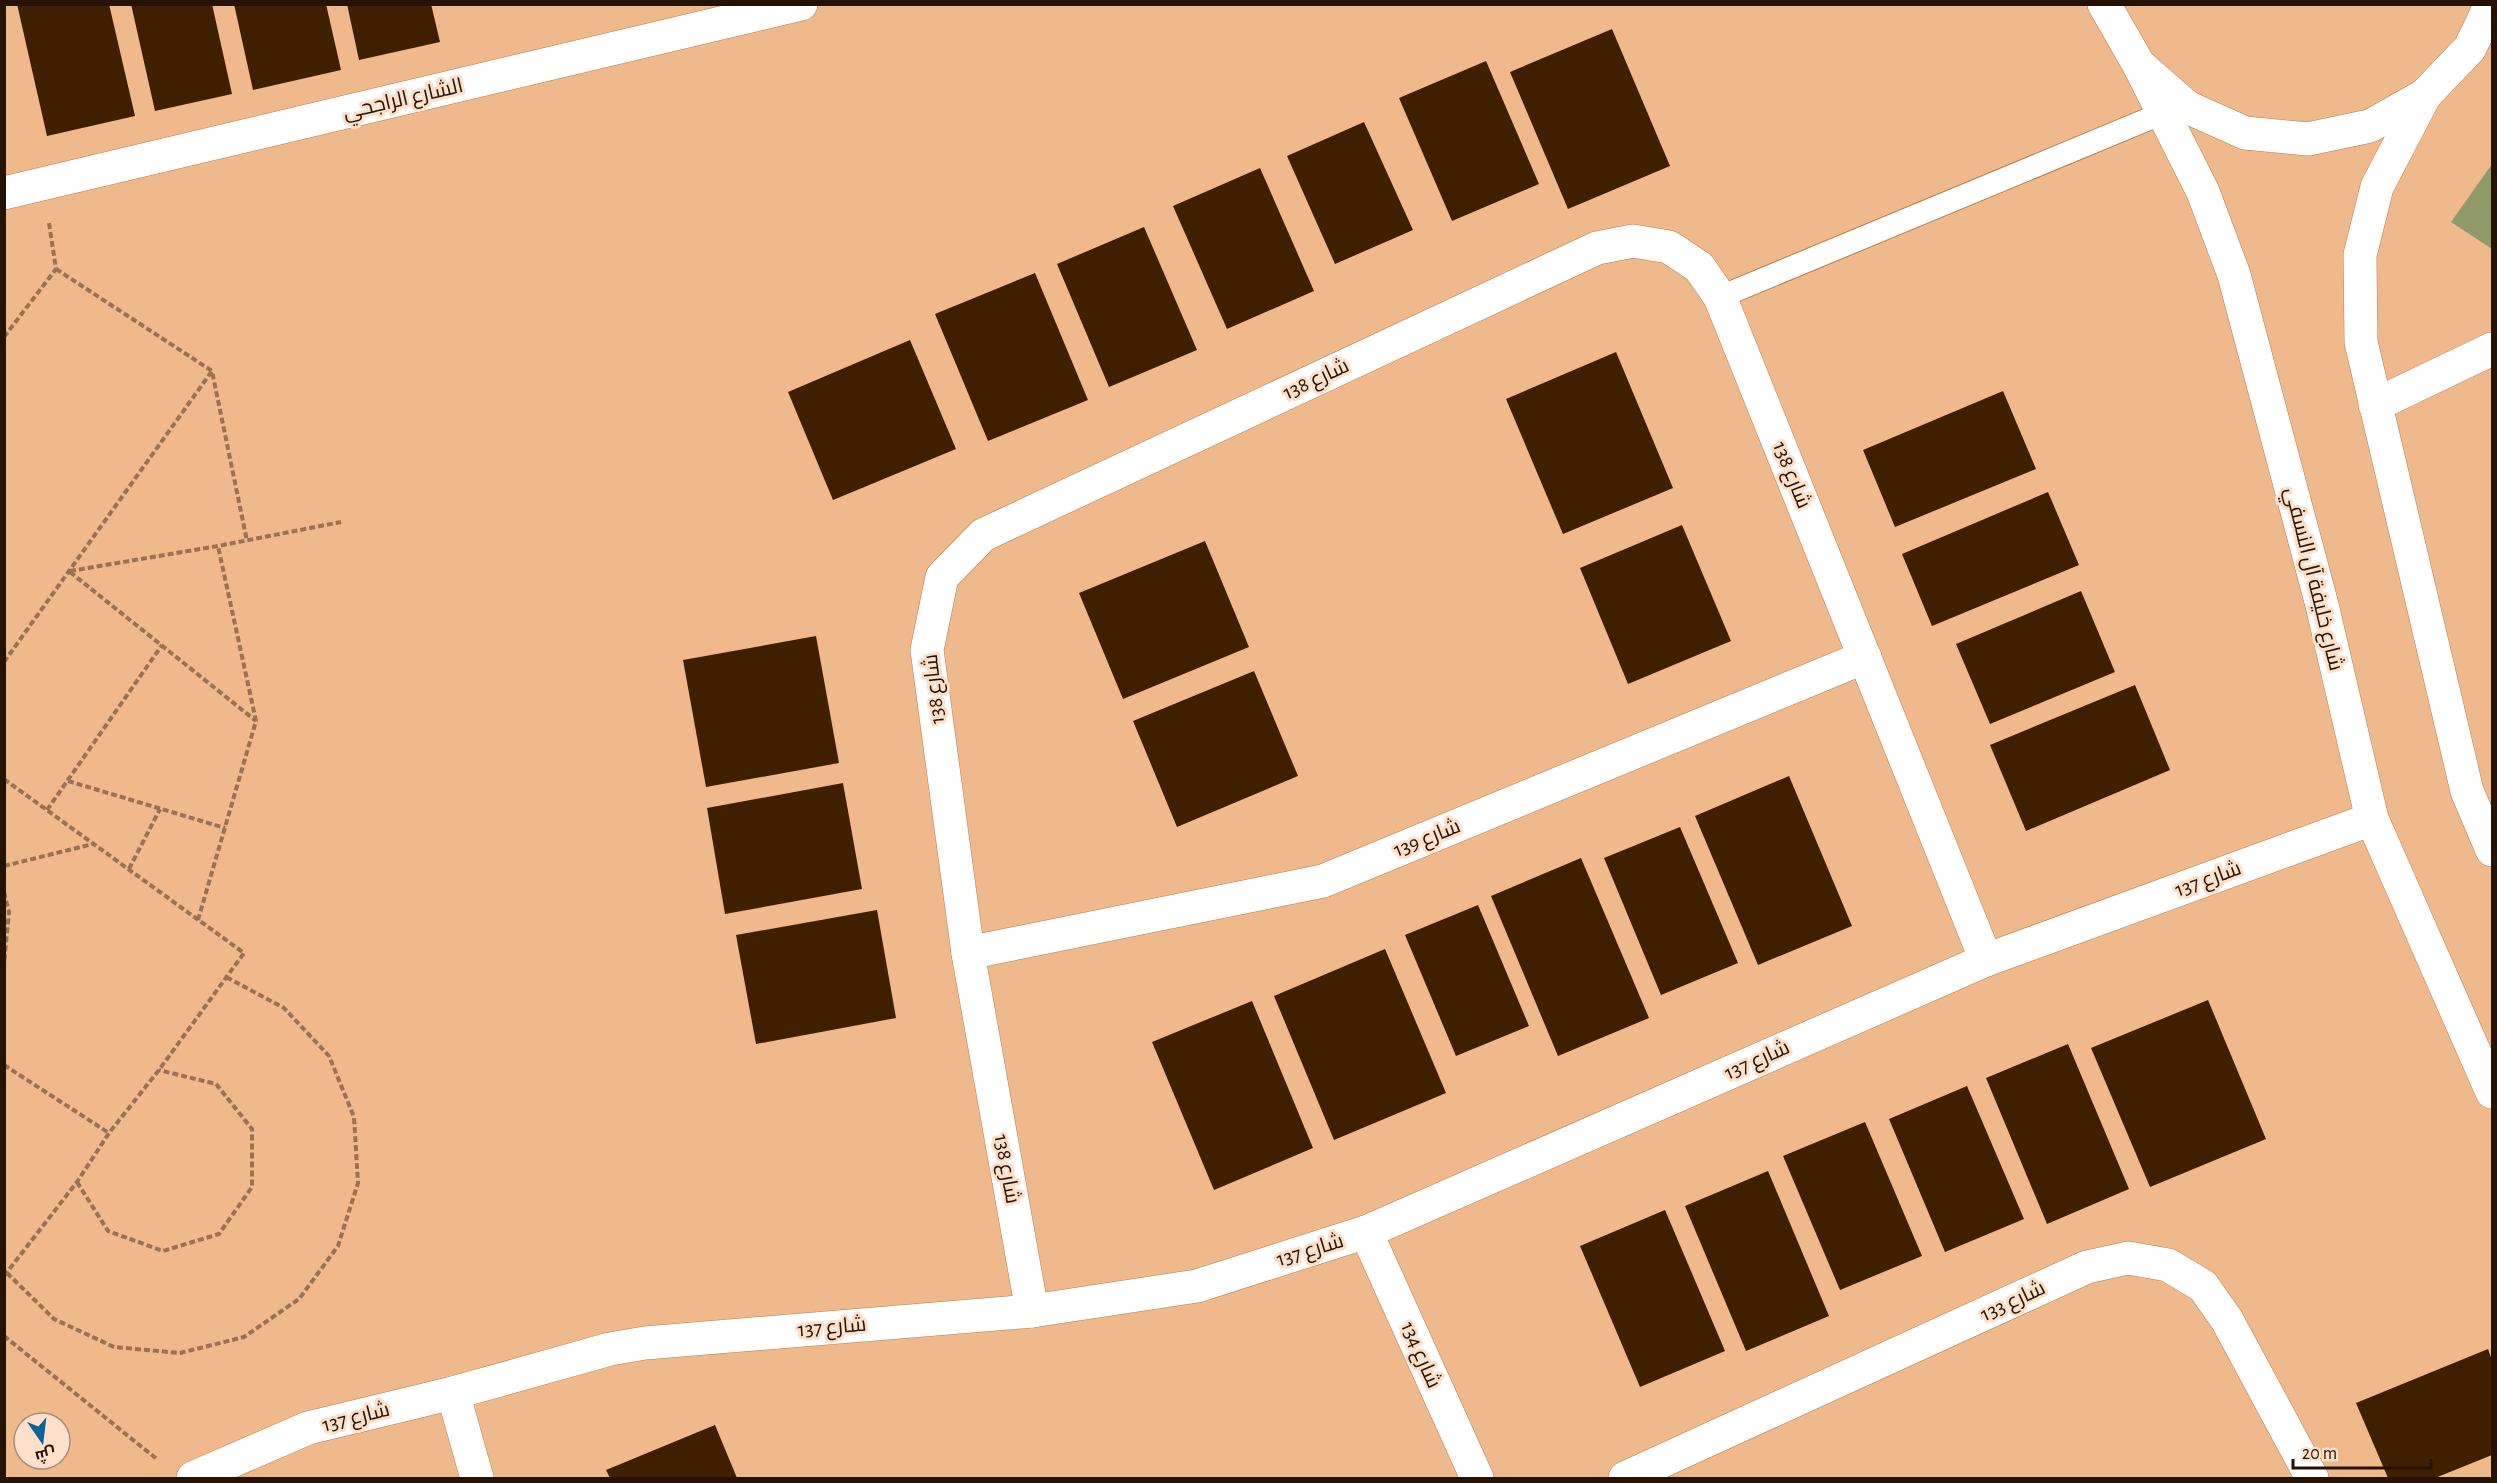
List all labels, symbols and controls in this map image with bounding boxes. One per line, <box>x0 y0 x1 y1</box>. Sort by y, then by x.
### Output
street label: الشارع الراجحي <box>341 75 466 128</box>
street label: شارع 138 <box>1280 355 1353 406</box>
street label: شارع 138 <box>1766 439 1815 513</box>
street label: شارع خليفة آل النسفي <box>2276 485 2349 674</box>
street label: شارع 138 <box>920 653 951 725</box>
street label: شارع 139 <box>1391 815 1464 864</box>
street label: شارع 137 <box>2172 857 2245 903</box>
street label: شارع 137 <box>1721 1036 1794 1086</box>
street label: شارع 138 <box>988 1133 1023 1206</box>
street label: شارع 137 <box>1274 1230 1347 1273</box>
street label: شارع 133 <box>1977 1277 2050 1328</box>
street label: شارع 137 <box>797 1314 867 1343</box>
street label: شارع 134 <box>1394 1319 1445 1393</box>
street label: شارع 137 <box>320 1398 393 1438</box>
north arrow <box>12 1411 72 1471</box>
scale bar <box>2293 1432 2431 1470</box>
text: ش <box>33 1443 58 1466</box>
text: 20 m <box>2302 1445 2337 1463</box>

